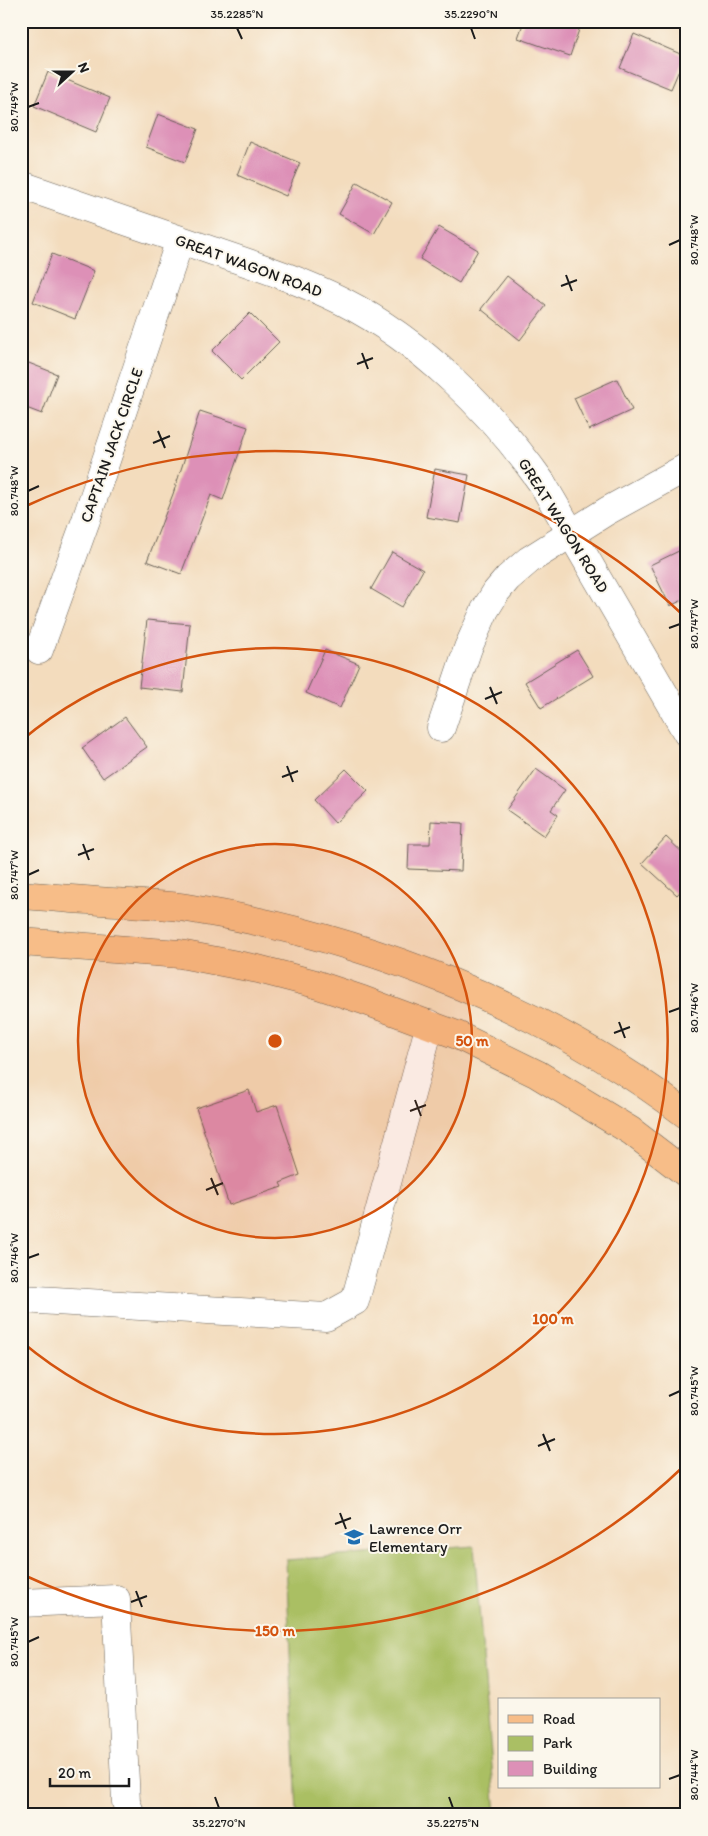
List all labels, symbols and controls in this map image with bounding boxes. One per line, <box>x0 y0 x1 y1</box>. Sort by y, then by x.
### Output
text: 35.2285°N <box>211 7 263 21</box>
text: 35.2290°N <box>444 7 498 21</box>
north arrow <box>48 48 98 98</box>
text: N <box>74 60 93 75</box>
text: 80.749°W <box>7 82 21 132</box>
text: 80.748°W <box>687 215 701 265</box>
street label: GREAT WAGON ROAD <box>173 230 325 301</box>
street label: CAPTAIN JACK CIRCLE <box>76 365 147 525</box>
street label: GREAT WAGON ROAD <box>514 454 613 596</box>
text: 80.748°W <box>7 466 21 516</box>
text: 80.747°W <box>687 599 701 649</box>
text: 80.747°W <box>7 850 21 900</box>
text: 80.746°W <box>687 983 701 1033</box>
centre of rings <box>266 1032 284 1050</box>
text: 50 m <box>455 1032 489 1050</box>
text: 80.746°W <box>7 1233 21 1283</box>
text: 100 m <box>532 1310 574 1328</box>
text: 80.745°W <box>687 1366 701 1416</box>
place label: Lawrence Orr Elementary <box>369 1519 462 1556</box>
school or university icon: Lawrence Orr Elementary <box>343 1526 365 1548</box>
text: 80.745°W <box>7 1617 21 1667</box>
text: 150 m <box>255 1622 295 1640</box>
legend <box>498 1698 660 1788</box>
text: Road <box>543 1710 576 1728</box>
text: Park <box>543 1734 573 1752</box>
text: 80.744°W <box>687 1749 701 1801</box>
scale bar <box>50 1756 129 1788</box>
text: Building <box>543 1760 597 1778</box>
text: 20 m <box>58 1764 92 1782</box>
text: 35.2270°N <box>192 1816 246 1830</box>
text: 35.2275°N <box>427 1816 479 1830</box>

